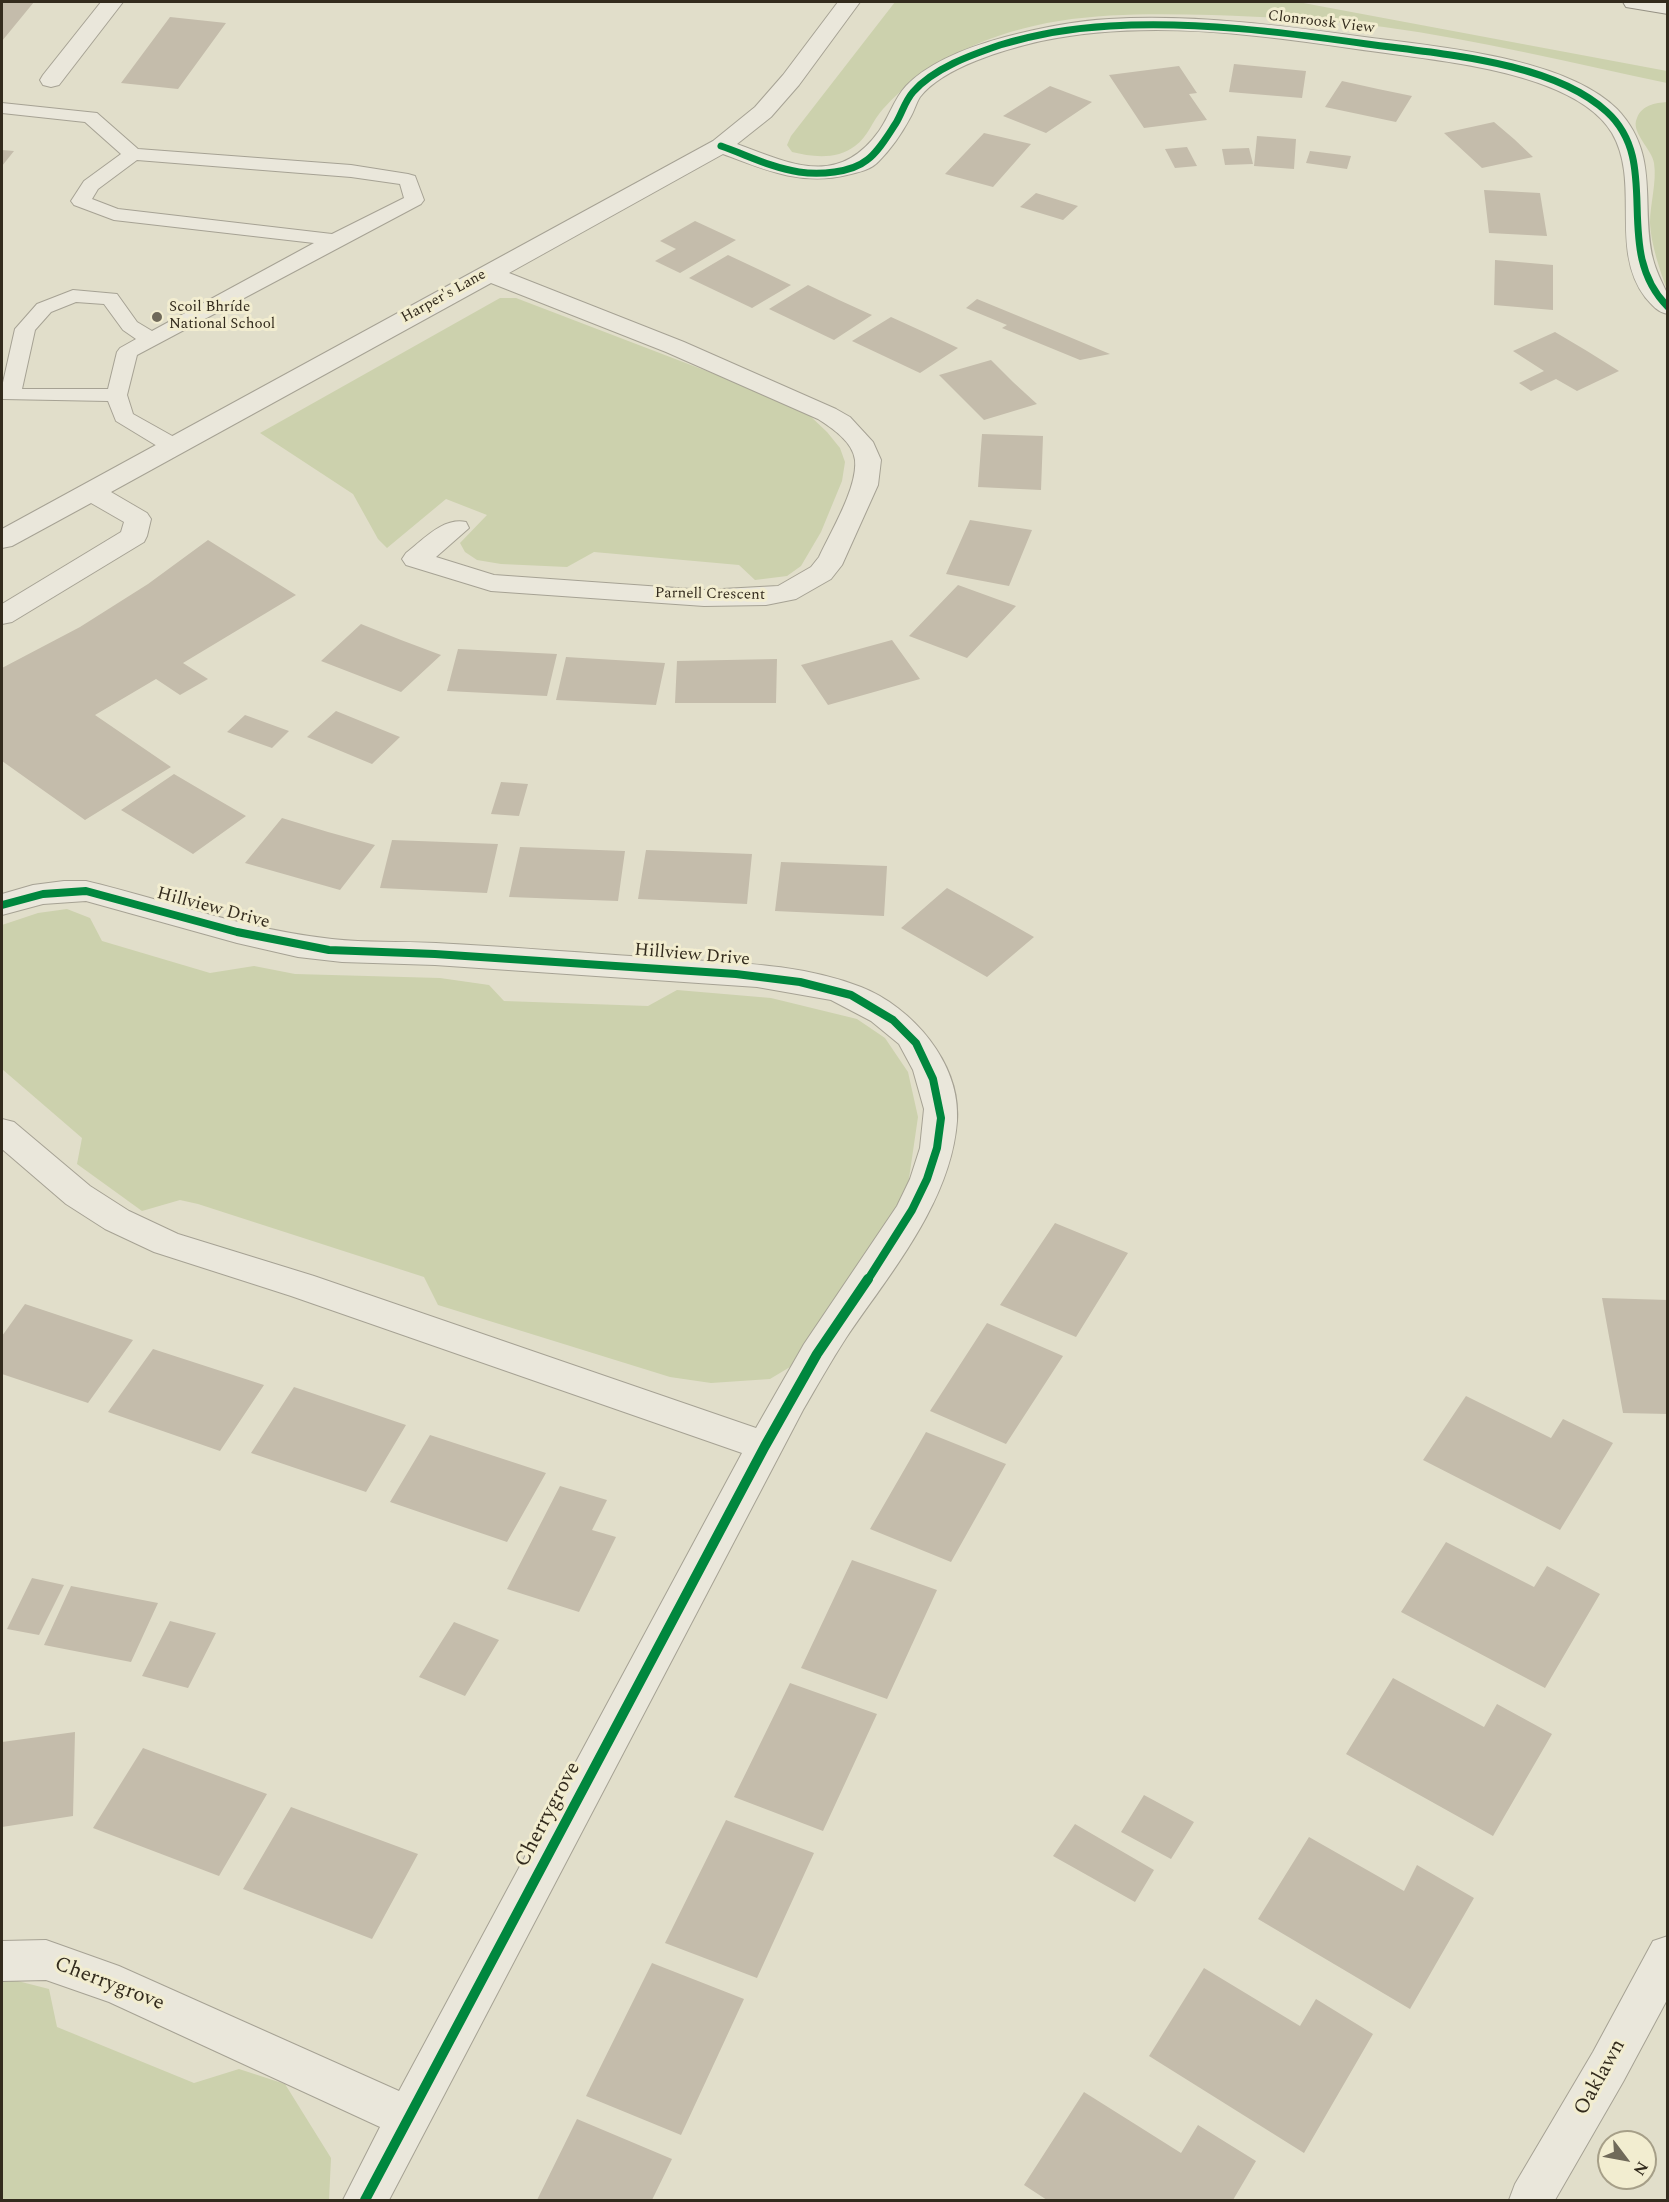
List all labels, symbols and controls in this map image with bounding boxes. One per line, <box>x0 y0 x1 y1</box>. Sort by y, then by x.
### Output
street label: Clonroosk View <box>1267 8 1375 38</box>
street label: Harper's Lane <box>399 266 489 328</box>
place label: Scoil Bhríde National School <box>169 299 275 334</box>
marker: Scoil Bhríde National School <box>150 310 164 324</box>
street label: Parnell Crescent <box>655 585 765 605</box>
street label: Hillview Drive <box>154 884 272 934</box>
street label: Hillview Drive <box>633 940 751 972</box>
street label: Cherrygrove <box>511 1758 587 1872</box>
street label: Cherrygrove <box>51 1953 167 2017</box>
street label: Oaklawn <box>1570 2036 1632 2120</box>
north arrow <box>1597 2130 1657 2190</box>
text: N <box>1627 2157 1654 2180</box>

